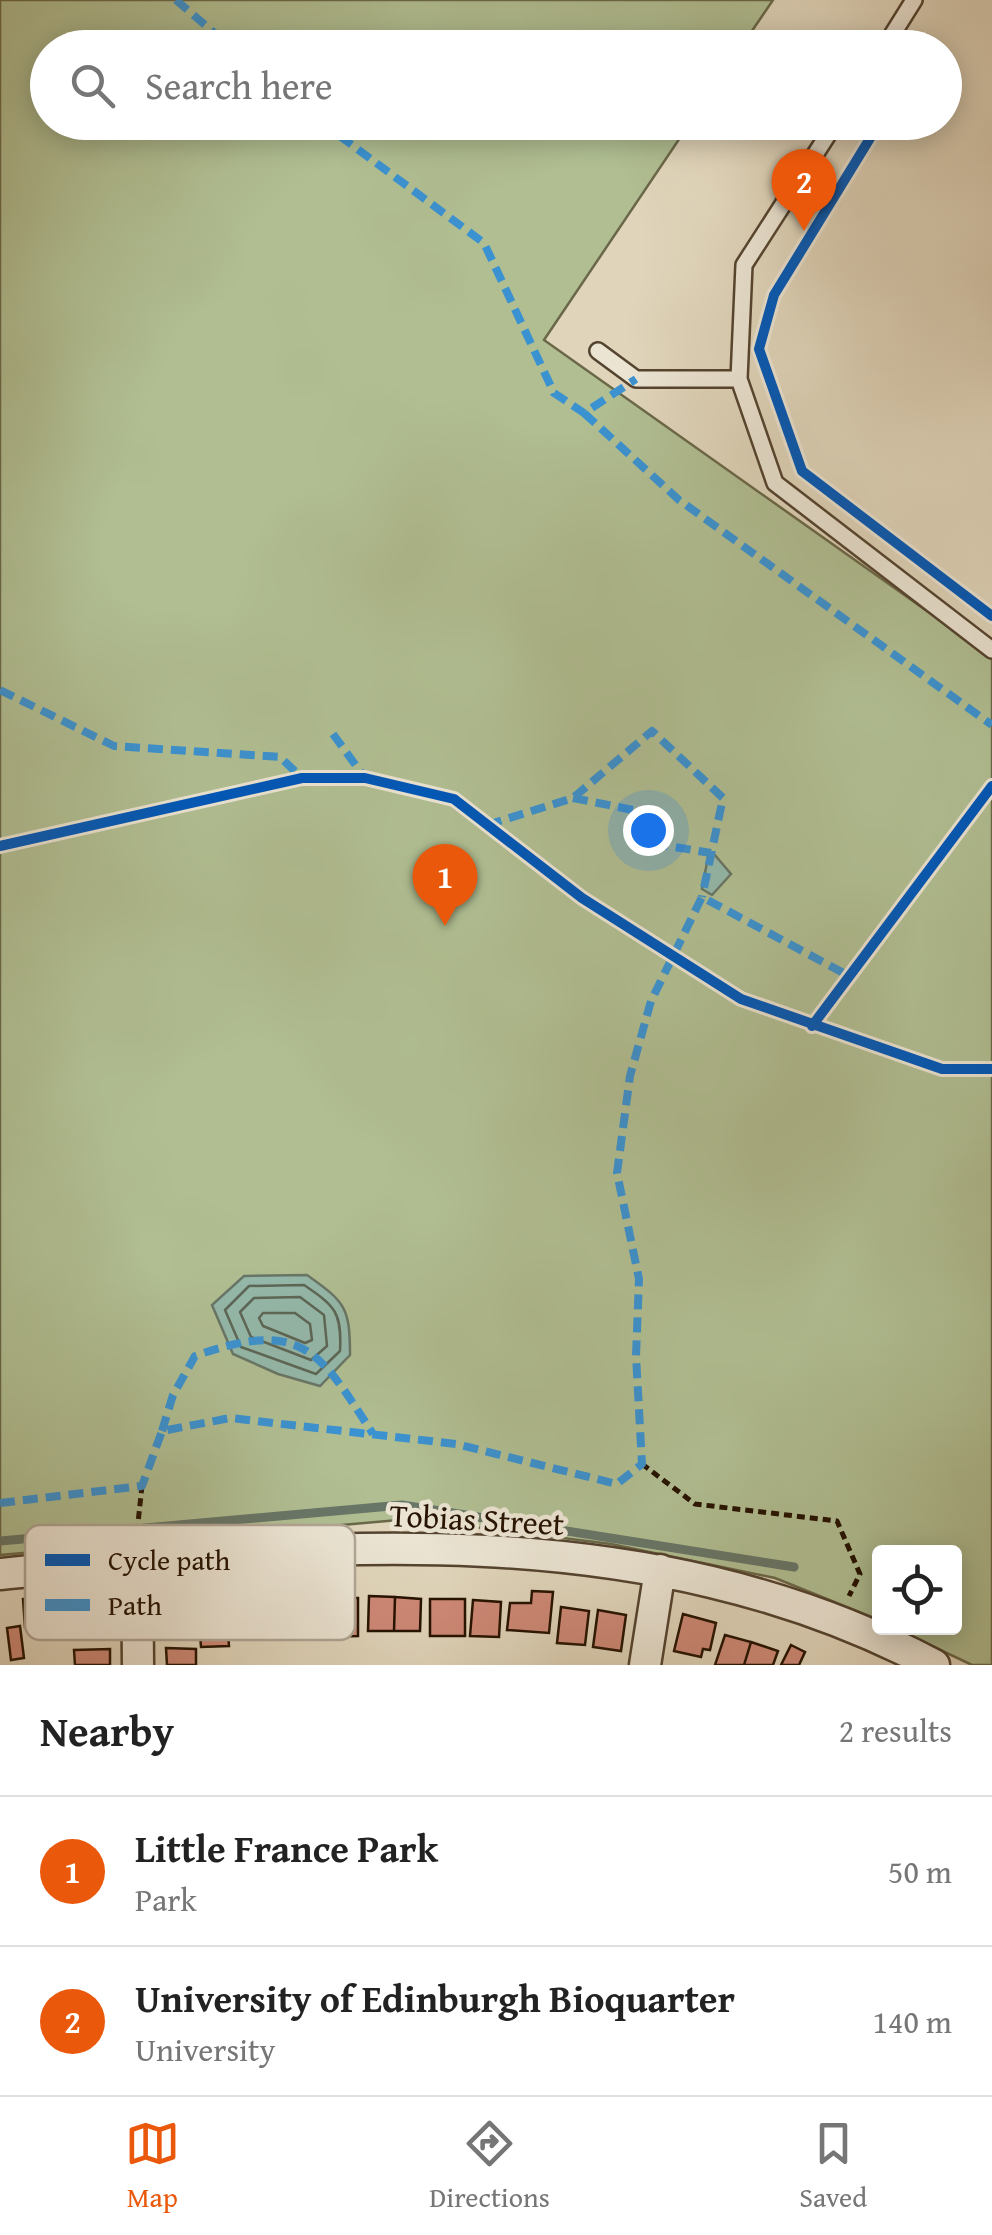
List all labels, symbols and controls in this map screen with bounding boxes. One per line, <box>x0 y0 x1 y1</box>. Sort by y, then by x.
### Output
search box <box>30 30 962 140</box>
text: Search here <box>145 57 333 113</box>
icon: search <box>65 58 120 113</box>
pin: 2 <box>772 148 836 231</box>
your location <box>623 805 674 856</box>
pin: 1 <box>412 844 478 926</box>
street label: Tobias Street <box>389 1491 565 1547</box>
legend <box>25 1525 355 1640</box>
text: Cycle path <box>108 1539 231 1580</box>
map controls <box>872 1545 962 1635</box>
button: locate <box>872 1545 962 1635</box>
text: Path <box>108 1584 162 1625</box>
text: Nearby <box>40 1700 174 1761</box>
text: 2 results <box>839 1707 952 1754</box>
text: Little France Park <box>135 1820 438 1876</box>
text: 1 <box>64 1848 81 1895</box>
text: 50 m <box>888 1848 952 1895</box>
text: Park <box>135 1876 197 1923</box>
text: University of Edinburgh Bioquarter <box>135 1970 735 2026</box>
text: 2 <box>64 1998 81 2045</box>
text: 140 m <box>873 1998 952 2045</box>
text: University <box>135 2026 275 2073</box>
tab: Map <box>125 2116 180 2217</box>
tab: Directions <box>429 2116 550 2217</box>
tab: Saved <box>799 2116 867 2217</box>

